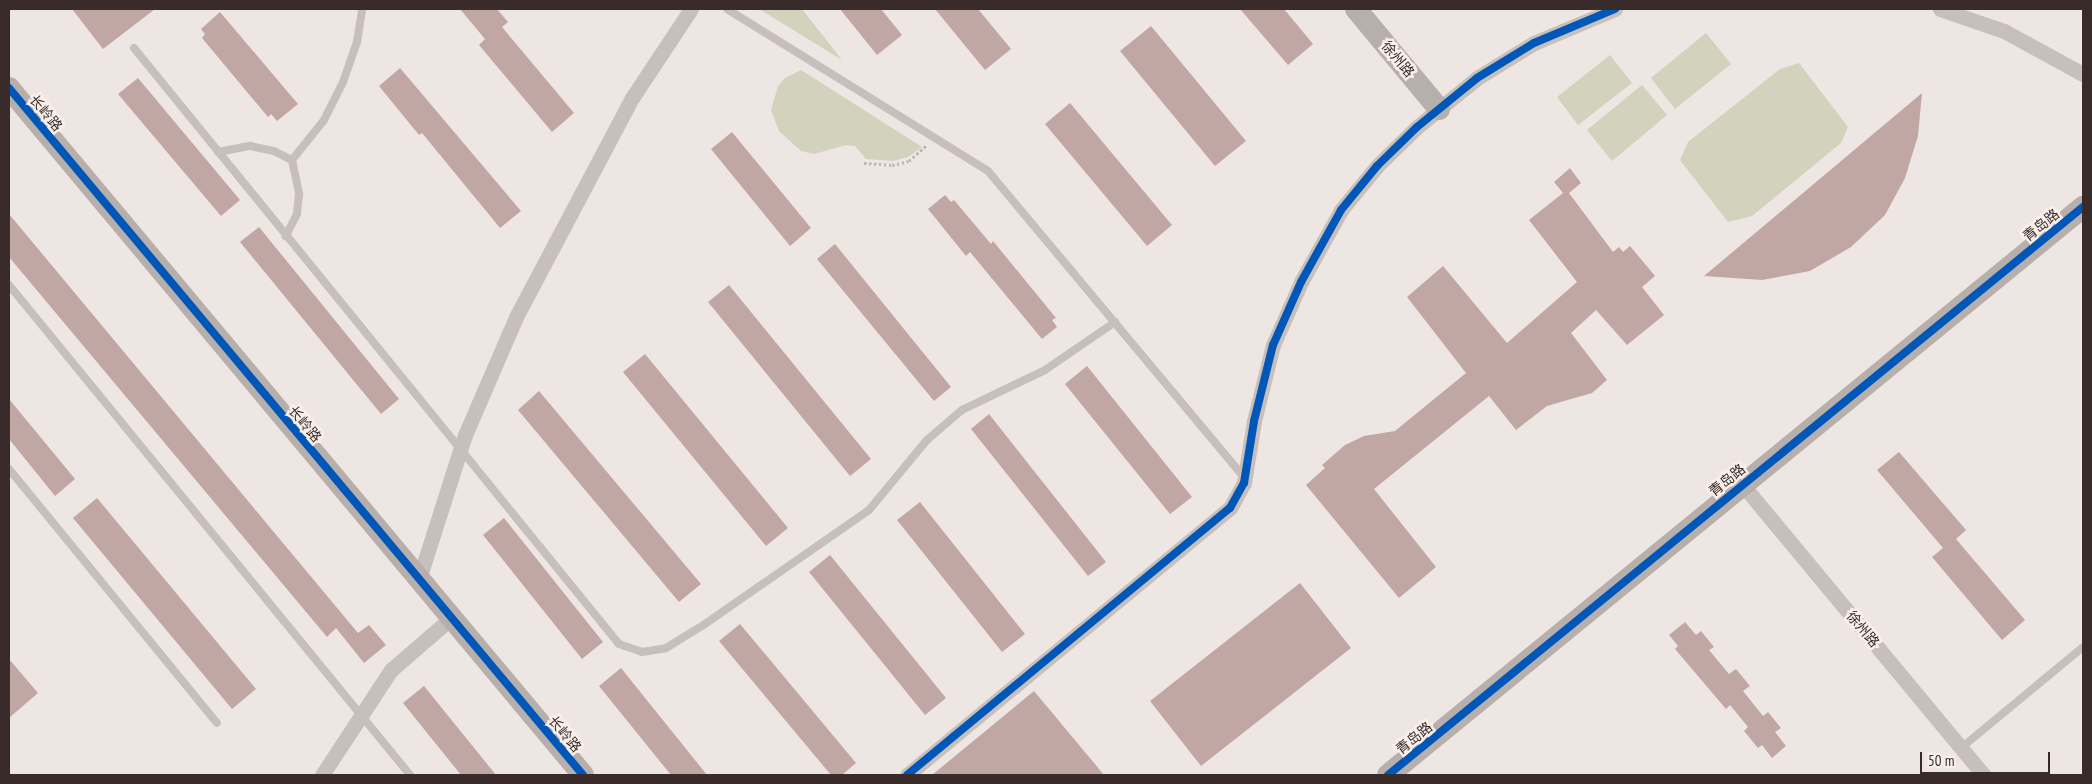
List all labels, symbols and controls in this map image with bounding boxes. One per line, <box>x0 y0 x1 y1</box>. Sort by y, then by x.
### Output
street label: 徐州路 <box>1378 38 1418 80</box>
street label: 长岭路 <box>26 92 66 134</box>
street label: 青岛路 <box>2019 205 2063 245</box>
street label: 长岭路 <box>285 403 325 445</box>
street label: 青岛路 <box>1705 460 1749 500</box>
street label: 徐州路 <box>1843 608 1883 650</box>
street label: 长岭路 <box>545 713 585 755</box>
street label: 青岛路 <box>1392 718 1436 758</box>
scale bar <box>1922 742 2052 774</box>
text: 50 m <box>1928 751 1954 770</box>

